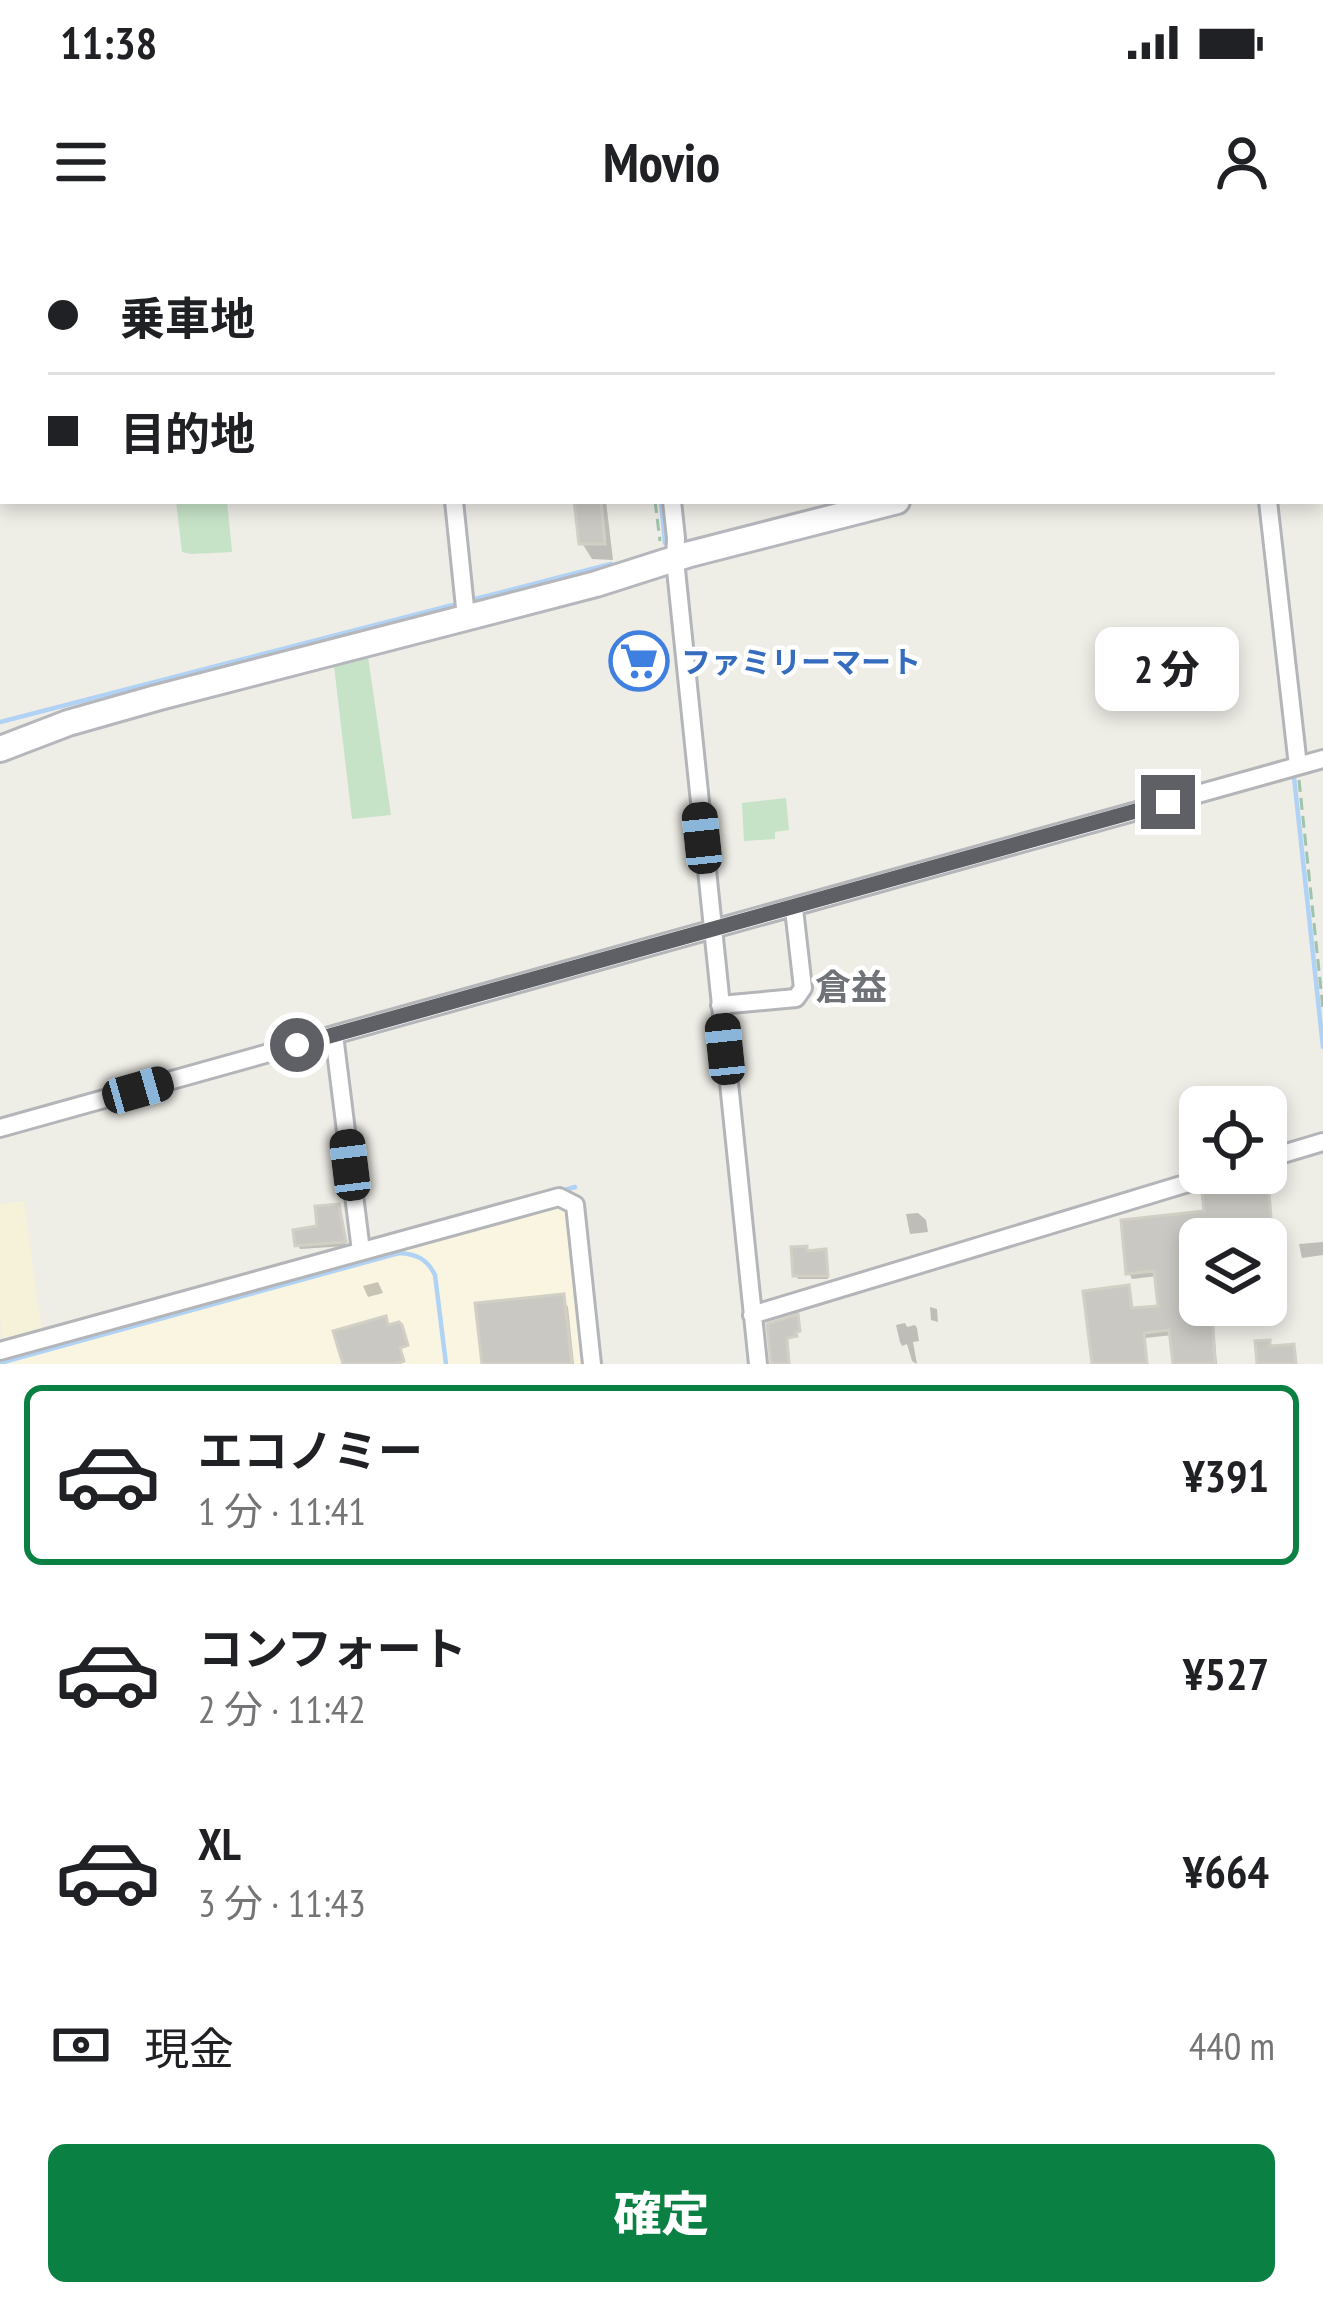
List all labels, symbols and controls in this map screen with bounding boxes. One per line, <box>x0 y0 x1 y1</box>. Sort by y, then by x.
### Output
text: 11:38 <box>60 13 157 71</box>
text: Movio <box>603 127 720 197</box>
icon: menu <box>48 129 114 195</box>
icon: person <box>1209 129 1275 195</box>
text: 乗車地 <box>120 289 255 347</box>
text: 目的地 <box>120 404 255 462</box>
callout: 2 分 <box>1096 628 1240 712</box>
supermarket icon: ファミリーマート <box>608 630 670 692</box>
place label: ファミリーマート <box>681 642 921 681</box>
text: 2 分 <box>1134 643 1200 694</box>
route end <box>1141 775 1195 829</box>
car <box>680 800 724 876</box>
district label: 倉益 <box>815 963 887 1010</box>
car <box>703 1011 747 1087</box>
route start <box>270 1018 324 1072</box>
car <box>98 1063 178 1117</box>
map controls <box>1179 1086 1287 1326</box>
button: locate <box>1179 1086 1287 1194</box>
car <box>328 1127 372 1203</box>
button: layers <box>1179 1218 1287 1326</box>
icon: car <box>54 1421 162 1529</box>
text: エコノミー <box>198 1421 423 1479</box>
text: ¥391 <box>1183 1446 1269 1504</box>
text: 1 分 · 11:41 <box>198 1485 366 1536</box>
icon: car <box>54 1619 162 1727</box>
text: コンフォート <box>198 1619 467 1677</box>
text: ¥527 <box>1183 1644 1269 1702</box>
text: 2 分 · 11:42 <box>198 1683 366 1734</box>
text: XL <box>198 1814 241 1872</box>
icon: car <box>54 1817 162 1925</box>
text: ¥664 <box>1183 1842 1269 1900</box>
text: 3 分 · 11:43 <box>198 1877 366 1928</box>
icon: cash <box>48 2012 114 2078</box>
text: 現金 <box>144 2019 234 2077</box>
text: 440 m <box>1189 2020 1275 2071</box>
button: 確定 <box>48 2144 1275 2282</box>

